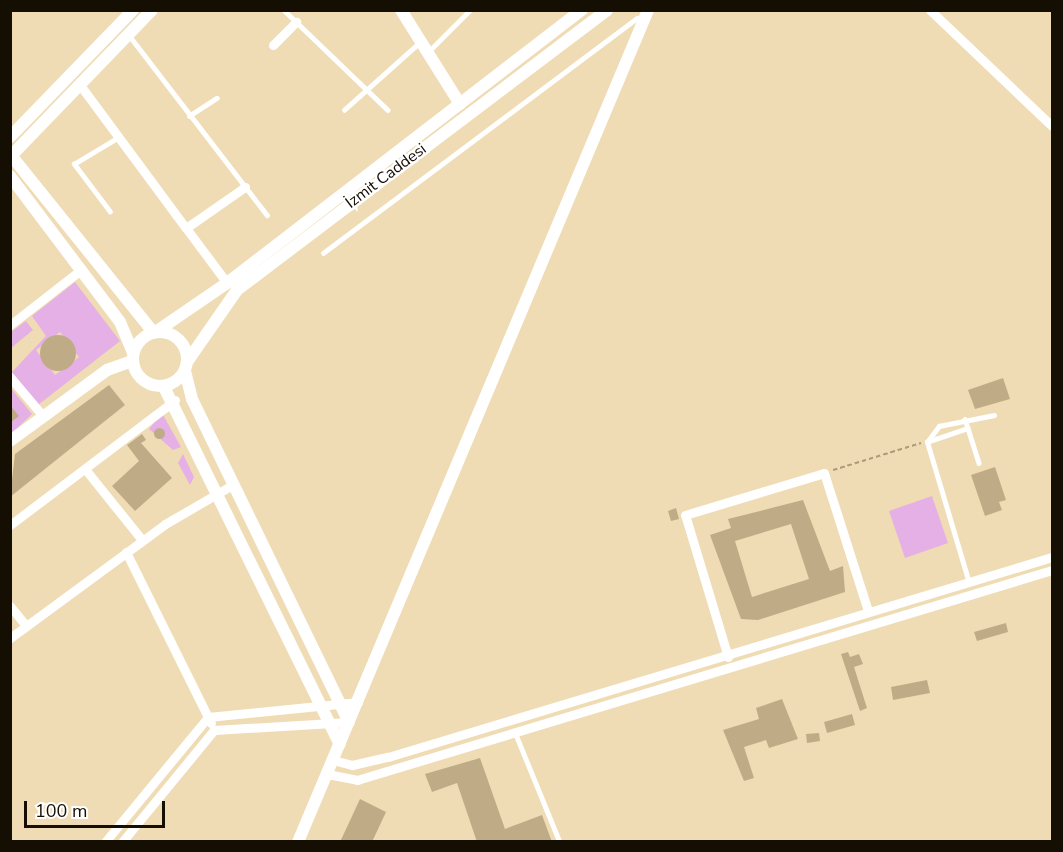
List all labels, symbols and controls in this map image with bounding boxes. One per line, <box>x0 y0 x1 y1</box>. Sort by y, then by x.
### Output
street label: İzmit Caddesi <box>342 139 430 213</box>
scale bar <box>27 789 168 827</box>
text: 100 m <box>35 799 87 823</box>

